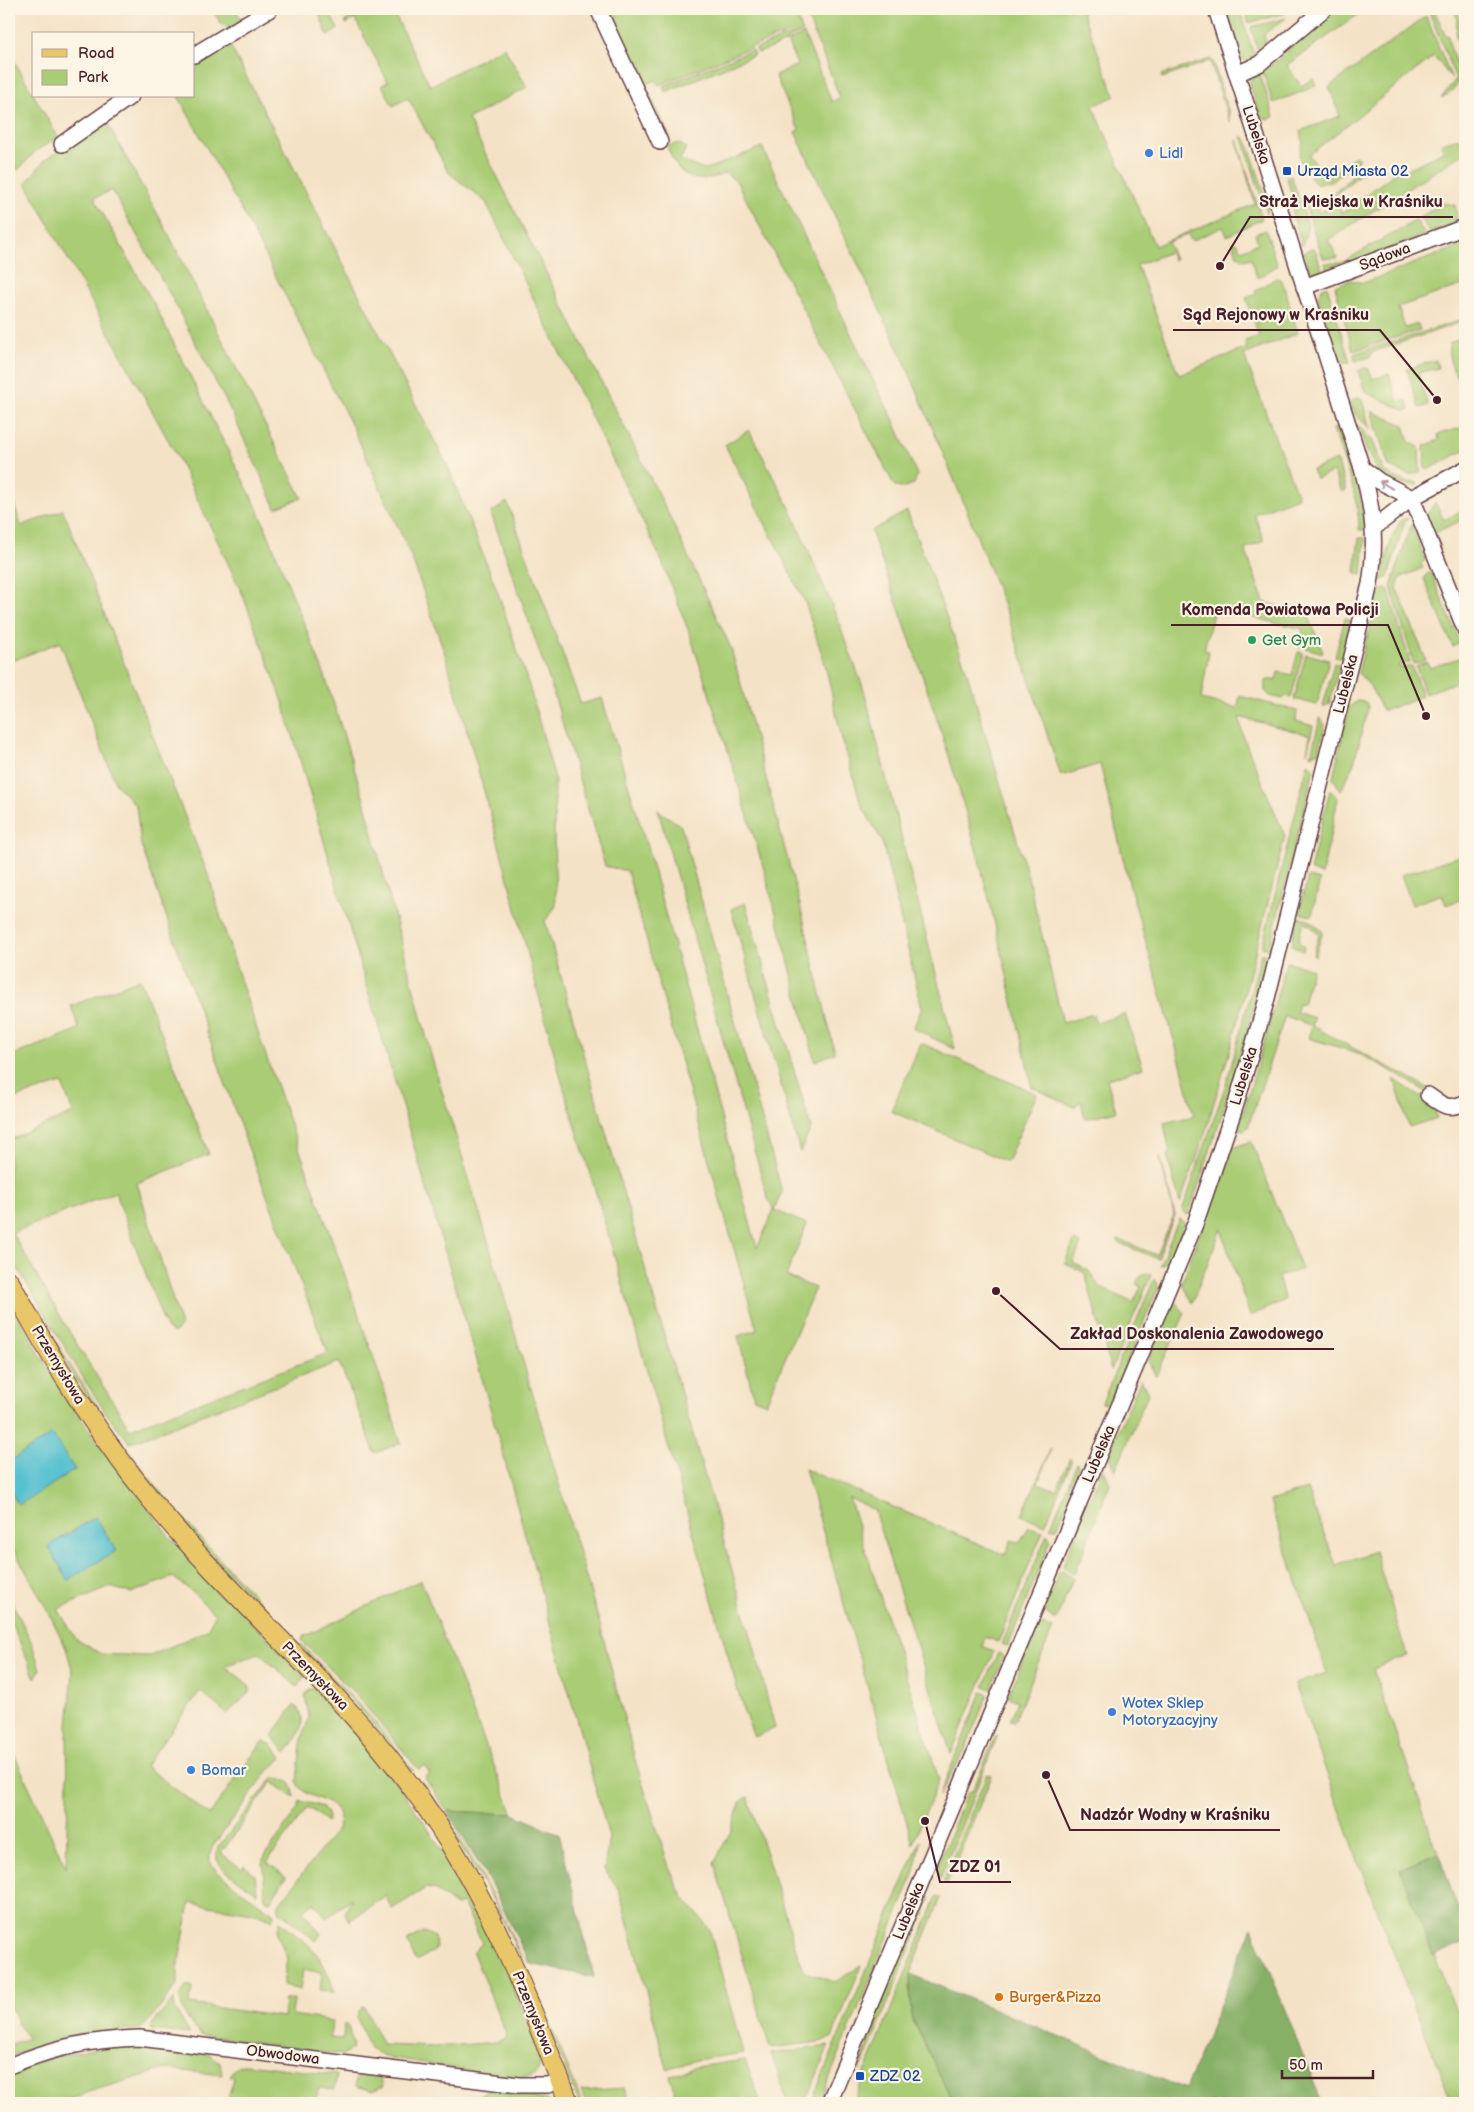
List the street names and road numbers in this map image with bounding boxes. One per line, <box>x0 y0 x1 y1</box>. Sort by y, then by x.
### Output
street label: Lubelska <box>1238 103 1274 167</box>
street label: Sądowa <box>1357 239 1413 275</box>
street label: Lubelska <box>1329 652 1363 716</box>
street label: Lubelska <box>1226 1044 1262 1108</box>
street label: Przemysłowa <box>27 1322 89 1408</box>
street label: Lubelska <box>1078 1422 1120 1486</box>
street label: Przemysłowa <box>277 1637 353 1715</box>
street label: Lubelska <box>889 1879 929 1943</box>
street label: Przemysłowa <box>508 1968 558 2058</box>
street label: Obwodowa <box>245 2041 321 2069</box>

